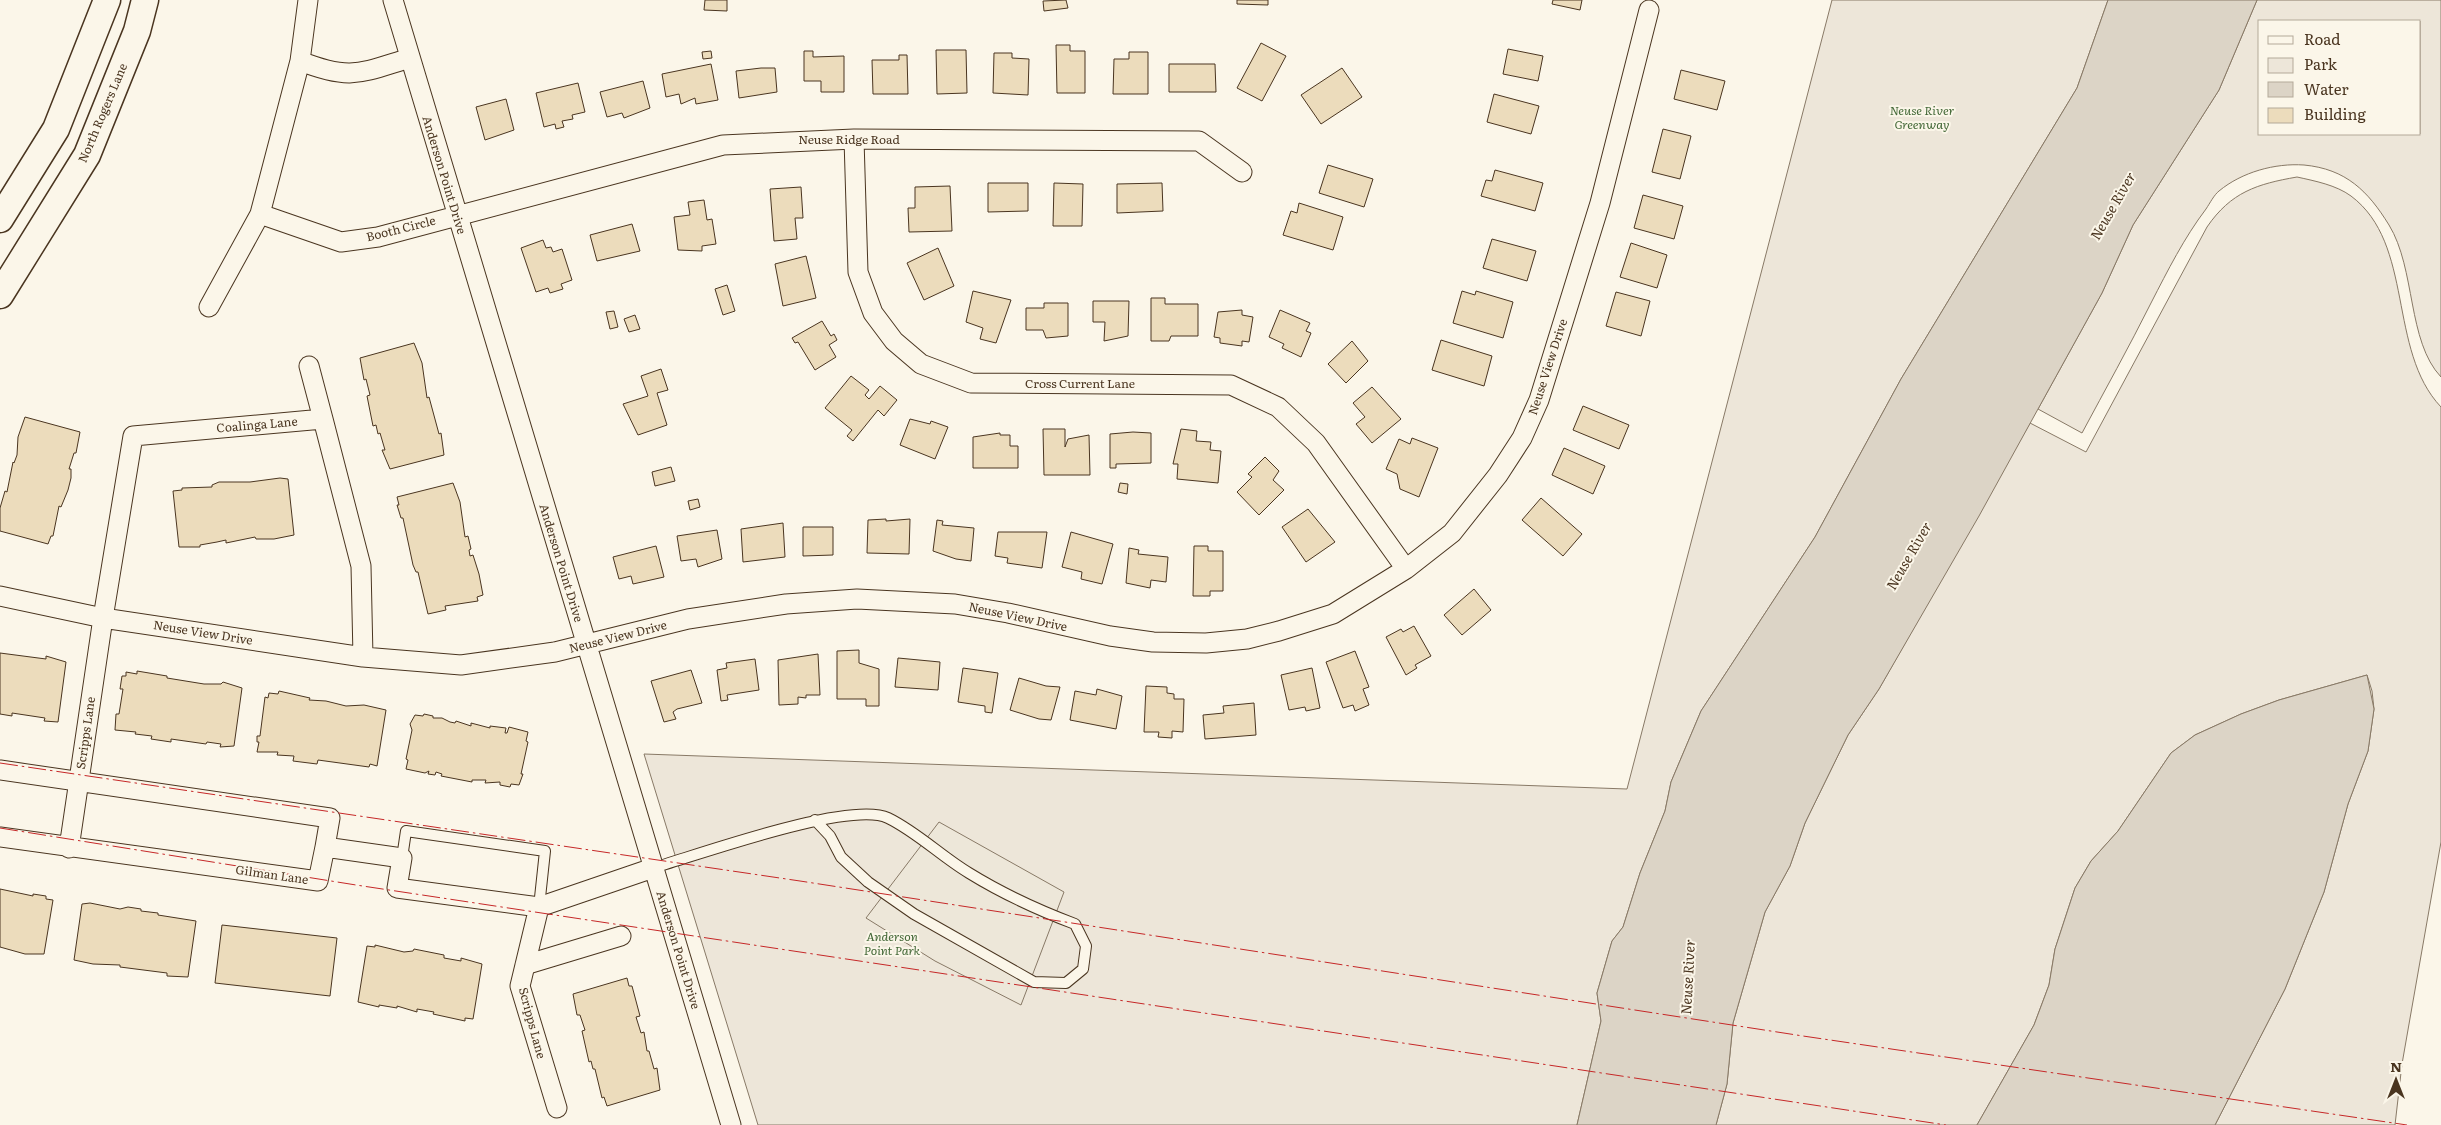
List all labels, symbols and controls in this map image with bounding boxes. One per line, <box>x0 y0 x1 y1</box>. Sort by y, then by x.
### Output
legend <box>2258 20 2421 135</box>
text: Road <box>2304 27 2340 50</box>
text: Park <box>2304 52 2338 75</box>
street label: North Rogers Lane <box>73 60 131 165</box>
text: Water <box>2304 77 2349 100</box>
park label: Neuse River Greenway <box>1890 101 1955 133</box>
text: Building <box>2304 102 2366 125</box>
street label: Anderson Point Drive <box>418 113 472 236</box>
street label: Neuse Ridge Road <box>798 130 900 148</box>
water label: Neuse River <box>2085 167 2140 243</box>
street label: Booth Circle <box>364 211 437 245</box>
street label: Neuse View Drive <box>1523 316 1571 417</box>
street label: Cross Current Lane <box>1025 374 1135 392</box>
street label: Coalinga Lane <box>216 411 298 437</box>
street label: Anderson Point Drive <box>535 501 589 624</box>
water label: Neuse River <box>1881 517 1936 593</box>
street label: Neuse View Drive <box>967 597 1069 635</box>
street label: Neuse View Drive <box>152 615 254 649</box>
street label: Neuse View Drive <box>567 615 669 657</box>
street label: Scripps Lane <box>71 695 99 770</box>
street label: Gilman Lane <box>235 860 310 888</box>
street label: Anderson Point Drive <box>652 888 706 1011</box>
park label: Anderson Point Park <box>864 927 921 959</box>
water label: Neuse River <box>1675 938 1699 1015</box>
street label: Scripps Lane <box>515 985 551 1060</box>
north arrow <box>2371 1055 2421 1105</box>
text: N <box>2390 1056 2402 1076</box>

